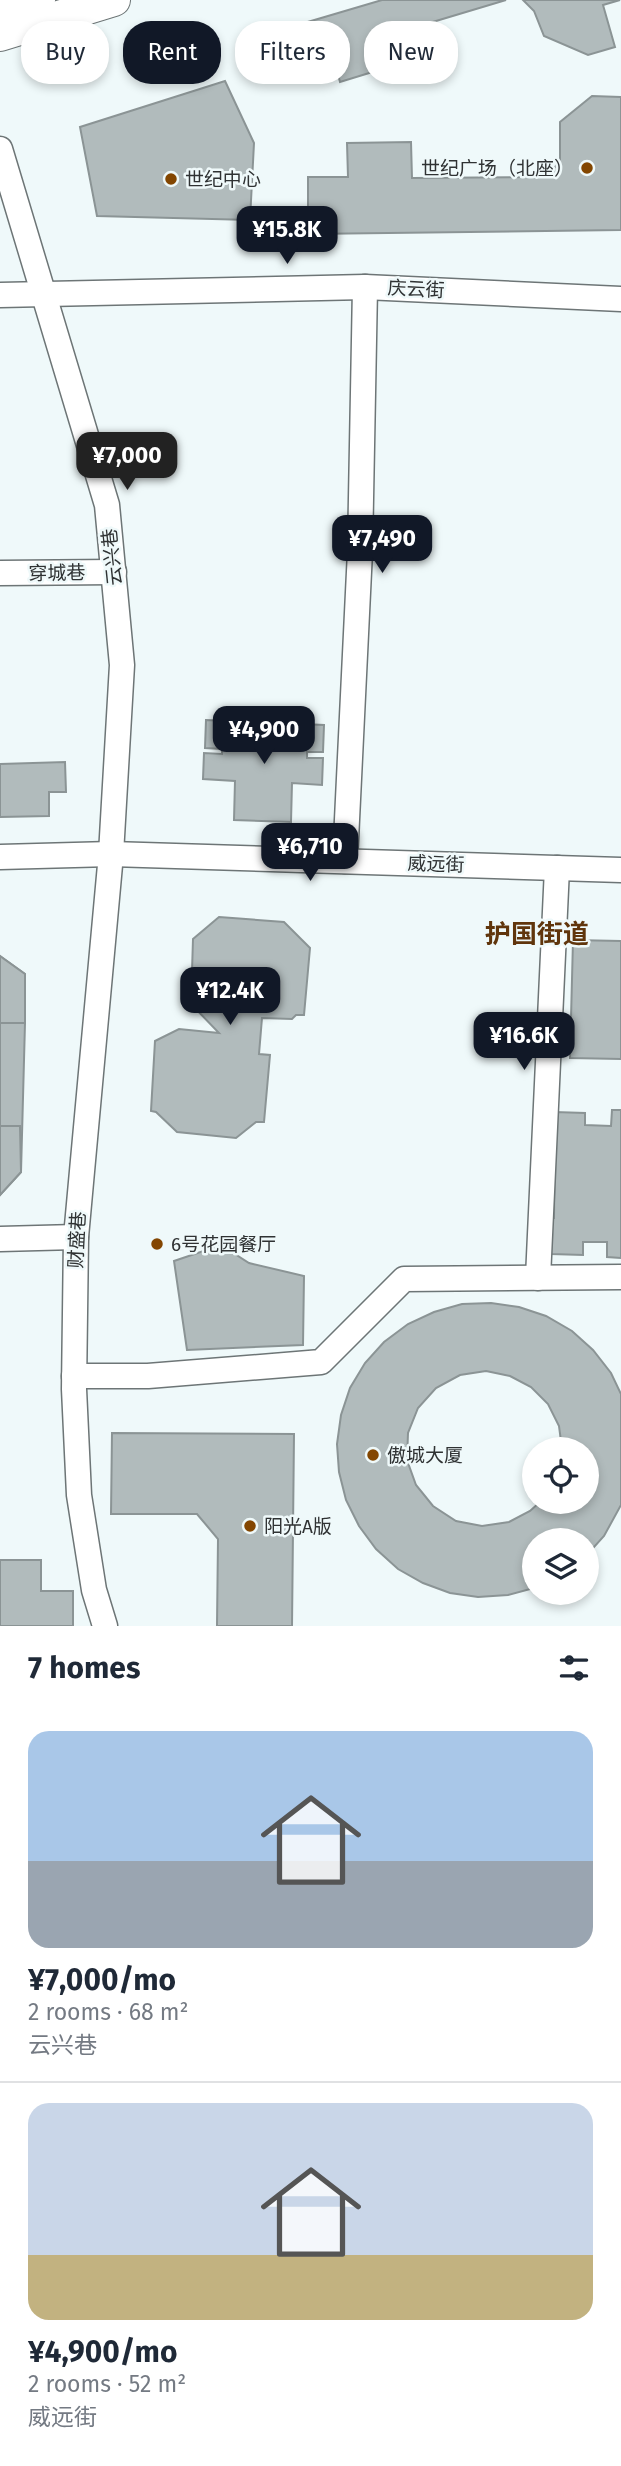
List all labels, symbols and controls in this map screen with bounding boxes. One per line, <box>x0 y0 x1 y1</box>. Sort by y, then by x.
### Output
chip: Buy <box>21 21 109 84</box>
chip: Rent <box>123 21 221 84</box>
chip: Filters <box>235 21 350 84</box>
chip: New <box>364 21 458 84</box>
place label: 世纪广场（北座） <box>421 157 573 180</box>
marker: 世纪广场（北座） <box>579 160 595 176</box>
place label: 世纪中心 <box>185 168 261 191</box>
marker: 世纪中心 <box>163 171 179 187</box>
pin: ¥15.8K <box>230 206 344 266</box>
text: ¥15.8K <box>253 215 321 243</box>
street label: 庆云街 <box>387 276 445 302</box>
pin: ¥7,000 <box>70 433 184 492</box>
text: ¥7,000 <box>92 441 162 469</box>
pin: ¥7,490 <box>325 516 439 575</box>
text: ¥7,490 <box>348 524 416 552</box>
street label: 云兴巷 <box>98 527 126 587</box>
street label: 穿城巷 <box>28 561 86 585</box>
pin: ¥4,900 <box>207 706 321 766</box>
text: ¥4,900 <box>229 715 299 743</box>
pin: ¥6,710 <box>253 824 367 883</box>
text: ¥6,710 <box>277 832 343 860</box>
street label: 威远街 <box>407 852 465 876</box>
district label: 护国街道 <box>485 919 589 950</box>
pin: ¥12.4K <box>173 968 287 1027</box>
text: ¥12.4K <box>196 976 264 1004</box>
pin: ¥16.6K <box>467 1012 581 1072</box>
text: ¥16.6K <box>490 1021 558 1049</box>
street label: 财盛巷 <box>64 1211 90 1269</box>
place label: 6号花园餐厅 <box>171 1233 276 1256</box>
marker: 6号花园餐厅 <box>149 1236 165 1252</box>
map controls <box>522 1437 599 1605</box>
button: locate <box>522 1437 599 1514</box>
place label: 傲城大厦 <box>387 1444 463 1467</box>
marker: 傲城大厦 <box>365 1447 381 1463</box>
place label: 阳光A版 <box>264 1515 332 1538</box>
marker: 阳光A版 <box>242 1518 258 1534</box>
button: layers <box>522 1528 599 1605</box>
icon: filters <box>555 1649 593 1687</box>
text: 7 homes <box>28 1650 140 1686</box>
icon: home <box>248 1777 374 1903</box>
text: ¥7,000/mo <box>28 1962 176 1998</box>
text: 2 rooms · 68 m² <box>28 1998 189 2026</box>
text: 云兴巷 <box>28 2031 97 2059</box>
icon: home <box>248 2149 374 2275</box>
text: ¥4,900/mo <box>28 2334 177 2370</box>
text: 2 rooms · 52 m² <box>28 2370 186 2398</box>
text: 威远街 <box>28 2403 97 2431</box>

